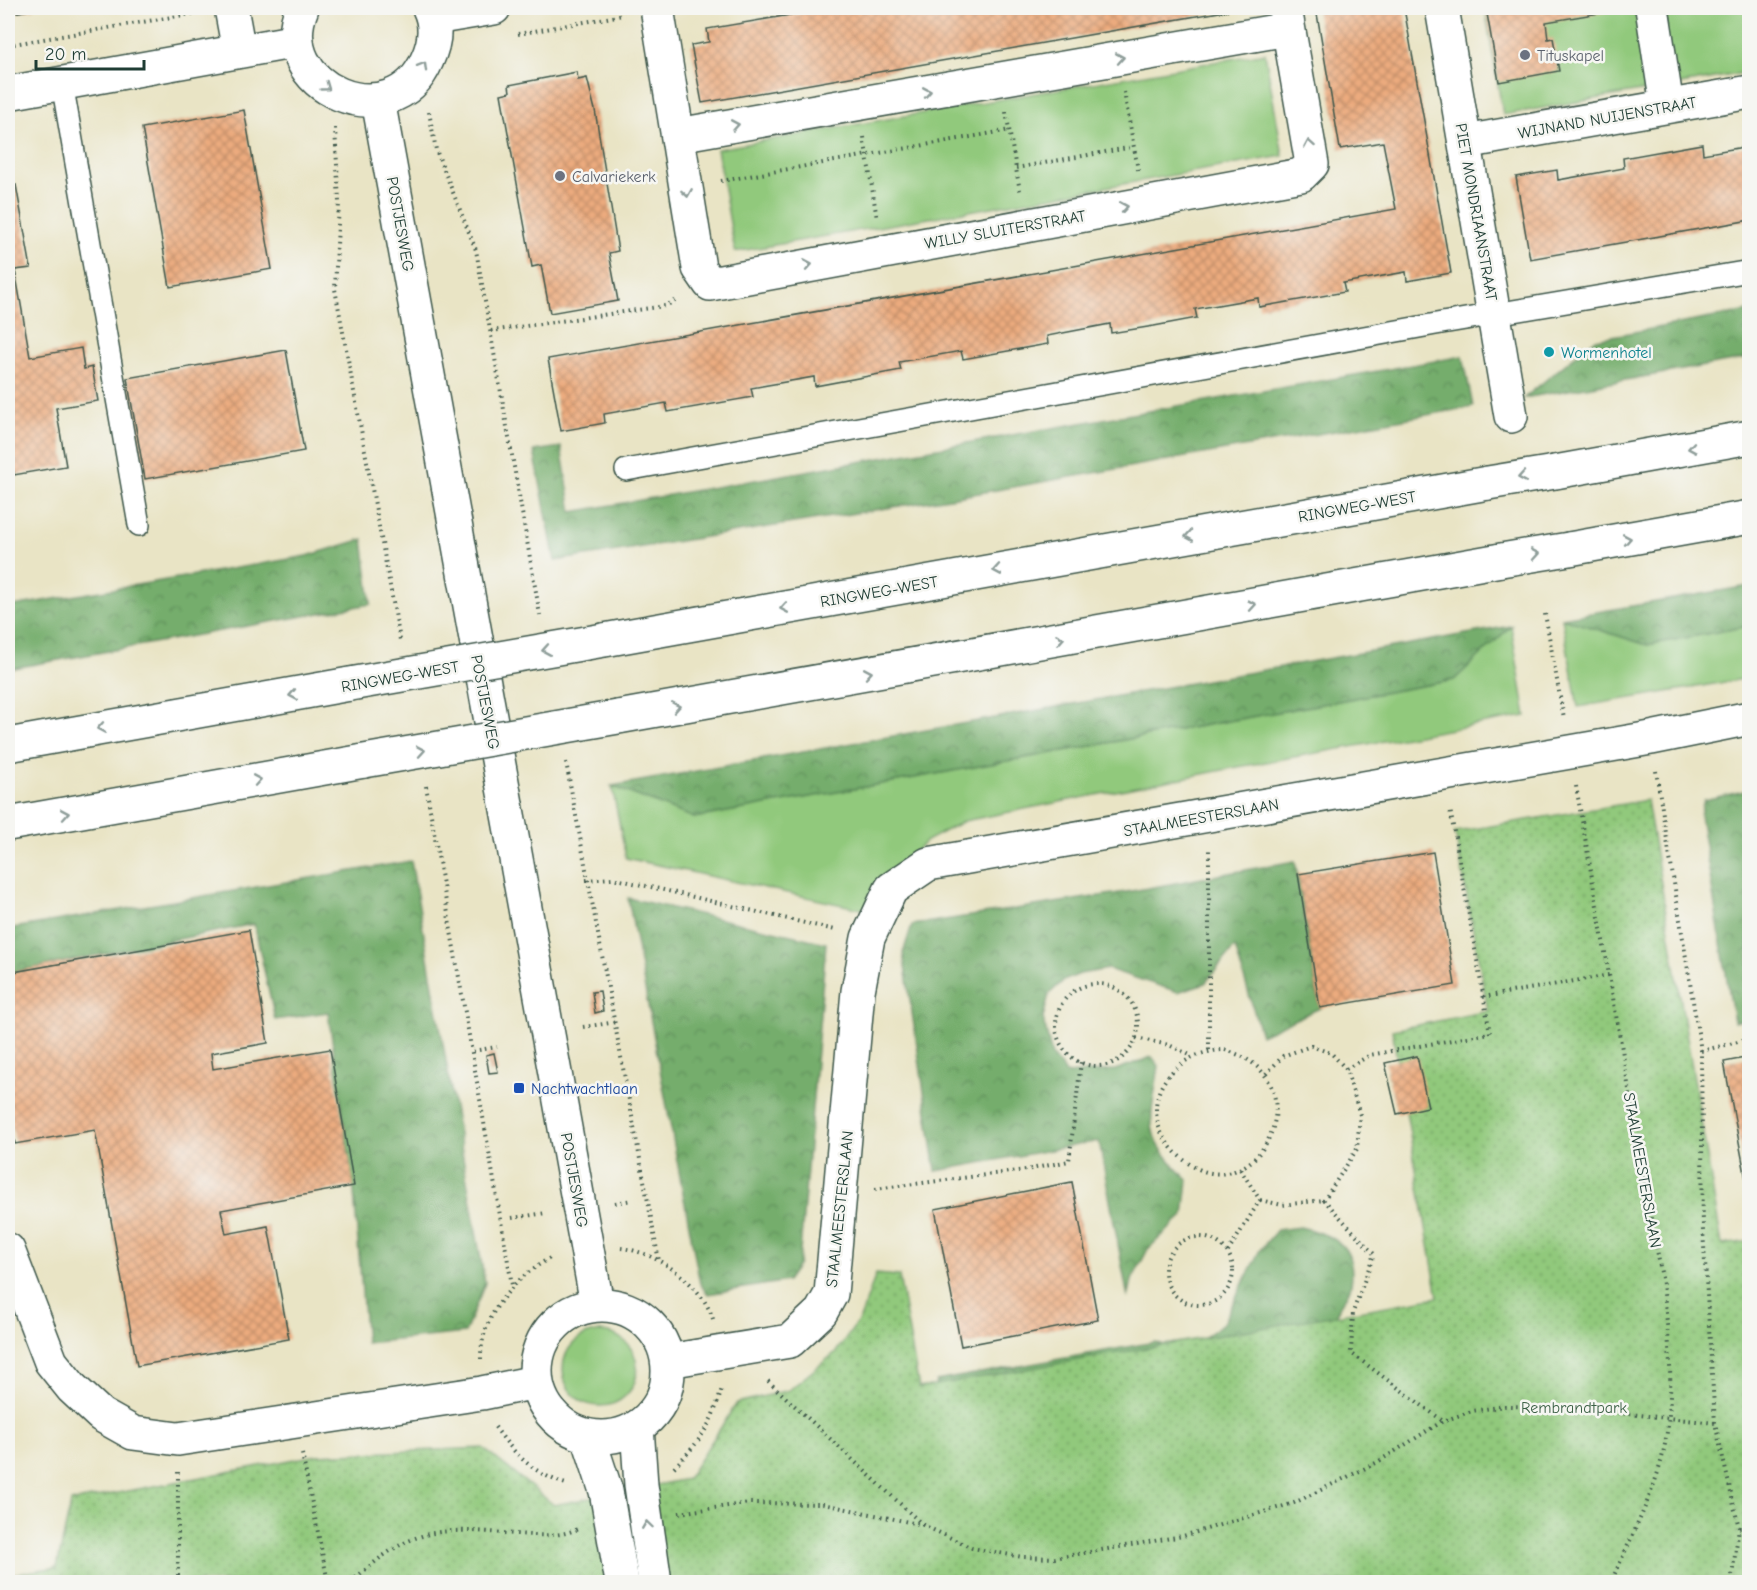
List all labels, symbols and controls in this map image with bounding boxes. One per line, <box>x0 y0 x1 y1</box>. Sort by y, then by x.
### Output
scale bar <box>36 33 144 71</box>
text: 20 m <box>45 44 86 65</box>
place label: Tituskapel <box>1537 47 1604 65</box>
marker: Tituskapel <box>1518 48 1532 62</box>
one-way arrow <box>1115 53 1124 65</box>
one-way arrow <box>416 62 428 72</box>
one-way arrow <box>319 80 330 91</box>
one-way arrow <box>922 86 932 99</box>
street label: WIJNAND NUIJENSTRAAT <box>1516 93 1699 143</box>
one-way arrow <box>730 119 740 132</box>
street label: PIET MONDRIAANSTRAAT <box>1452 122 1501 303</box>
one-way arrow <box>1303 139 1316 149</box>
place label: Calvariekerk <box>572 168 656 186</box>
marker: Calvariekerk <box>553 169 567 183</box>
street label: POSTJESWEG <box>383 175 417 273</box>
one-way arrow <box>680 188 693 198</box>
one-way arrow <box>1119 201 1129 214</box>
street label: WILLY SLUITERSTRAAT <box>923 207 1088 253</box>
one-way arrow <box>804 260 813 272</box>
place label: Wormenhotel <box>1561 344 1652 362</box>
marker: Wormenhotel <box>1542 345 1556 359</box>
one-way arrow <box>1687 441 1697 453</box>
one-way arrow <box>1517 471 1526 483</box>
street label: RINGWEG-WEST <box>1297 488 1418 526</box>
one-way arrow <box>1184 529 1194 542</box>
one-way arrow <box>1622 533 1631 545</box>
one-way arrow <box>1530 549 1540 561</box>
one-way arrow <box>992 563 1002 576</box>
street label: RINGWEG-WEST <box>819 573 940 611</box>
one-way arrow <box>1247 599 1256 611</box>
one-way arrow <box>780 601 790 614</box>
one-way arrow <box>1054 633 1064 646</box>
one-way arrow <box>542 643 552 656</box>
street label: POSTJESWEG <box>467 653 503 751</box>
street label: RINGWEG-WEST <box>340 658 461 696</box>
one-way arrow <box>862 667 872 680</box>
one-way arrow <box>288 688 297 700</box>
one-way arrow <box>670 701 680 714</box>
one-way arrow <box>96 722 105 734</box>
one-way arrow <box>417 746 426 758</box>
one-way arrow <box>252 774 262 787</box>
street label: STAALMEESTERSLAAN <box>1122 795 1280 841</box>
one-way arrow <box>60 808 70 821</box>
place label: Nachtwachtlaan <box>531 1080 638 1098</box>
marker: Nachtwachtlaan <box>512 1081 526 1095</box>
street label: STAALMEESTERSLAAN <box>1619 1091 1665 1249</box>
street label: STAALMEESTERSLAAN <box>823 1130 857 1288</box>
street label: POSTJESWEG <box>557 1131 591 1229</box>
park label: Rembrandtpark <box>1521 1399 1627 1417</box>
one-way arrow <box>641 1520 653 1529</box>

